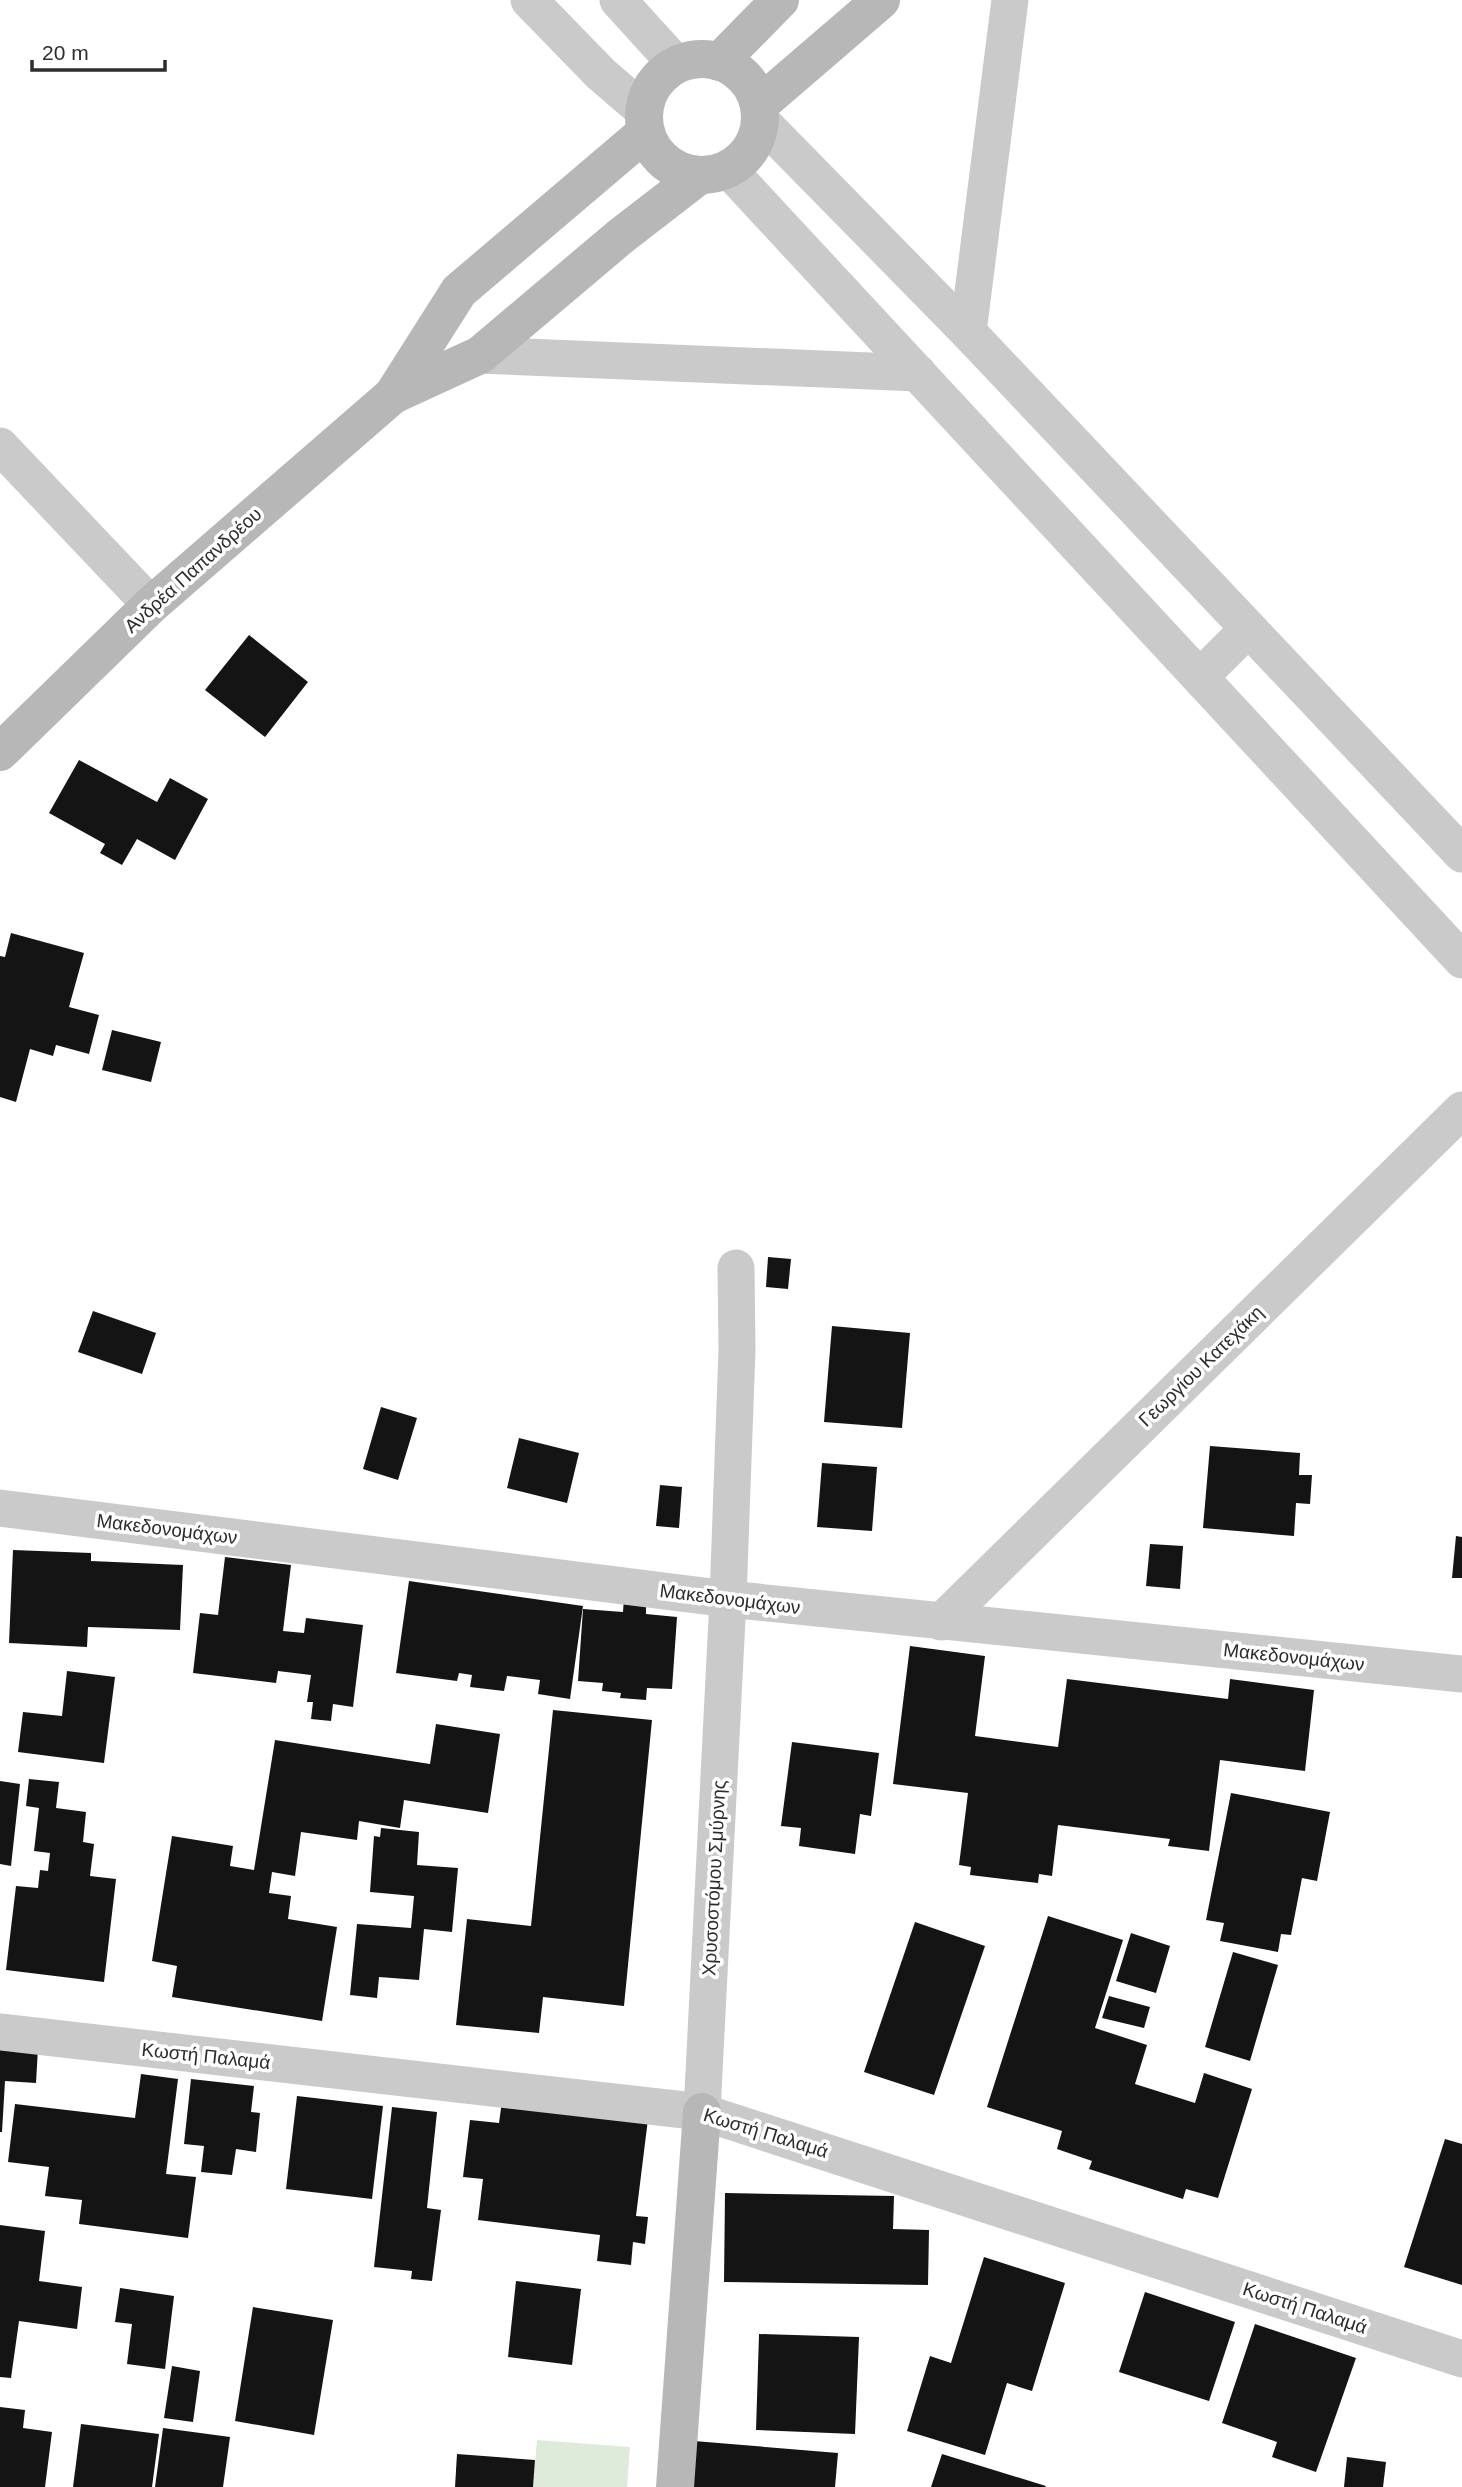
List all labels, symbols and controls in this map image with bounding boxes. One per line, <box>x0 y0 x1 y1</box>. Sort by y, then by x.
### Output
scale bar <box>32 28 164 72</box>
text: 20 m <box>42 41 89 64</box>
street label: Ανδρέα Παπανδρέου <box>120 503 266 637</box>
street label: Γεωργίου Κατεχάκη <box>1135 1301 1267 1431</box>
street label: Μακεδονομάχων <box>95 1510 239 1548</box>
street label: Μακεδονομάχων <box>658 1580 802 1618</box>
street label: Μακεδονομάχων <box>1222 1639 1366 1675</box>
street label: Χρυσοστόμου Σμύρνης <box>698 1779 730 1977</box>
street label: Κωστή Παλαμά <box>141 2039 271 2073</box>
street label: Κωστή Παλαμά <box>701 2104 831 2162</box>
street label: Κωστή Παλαμά <box>1240 2278 1370 2338</box>

